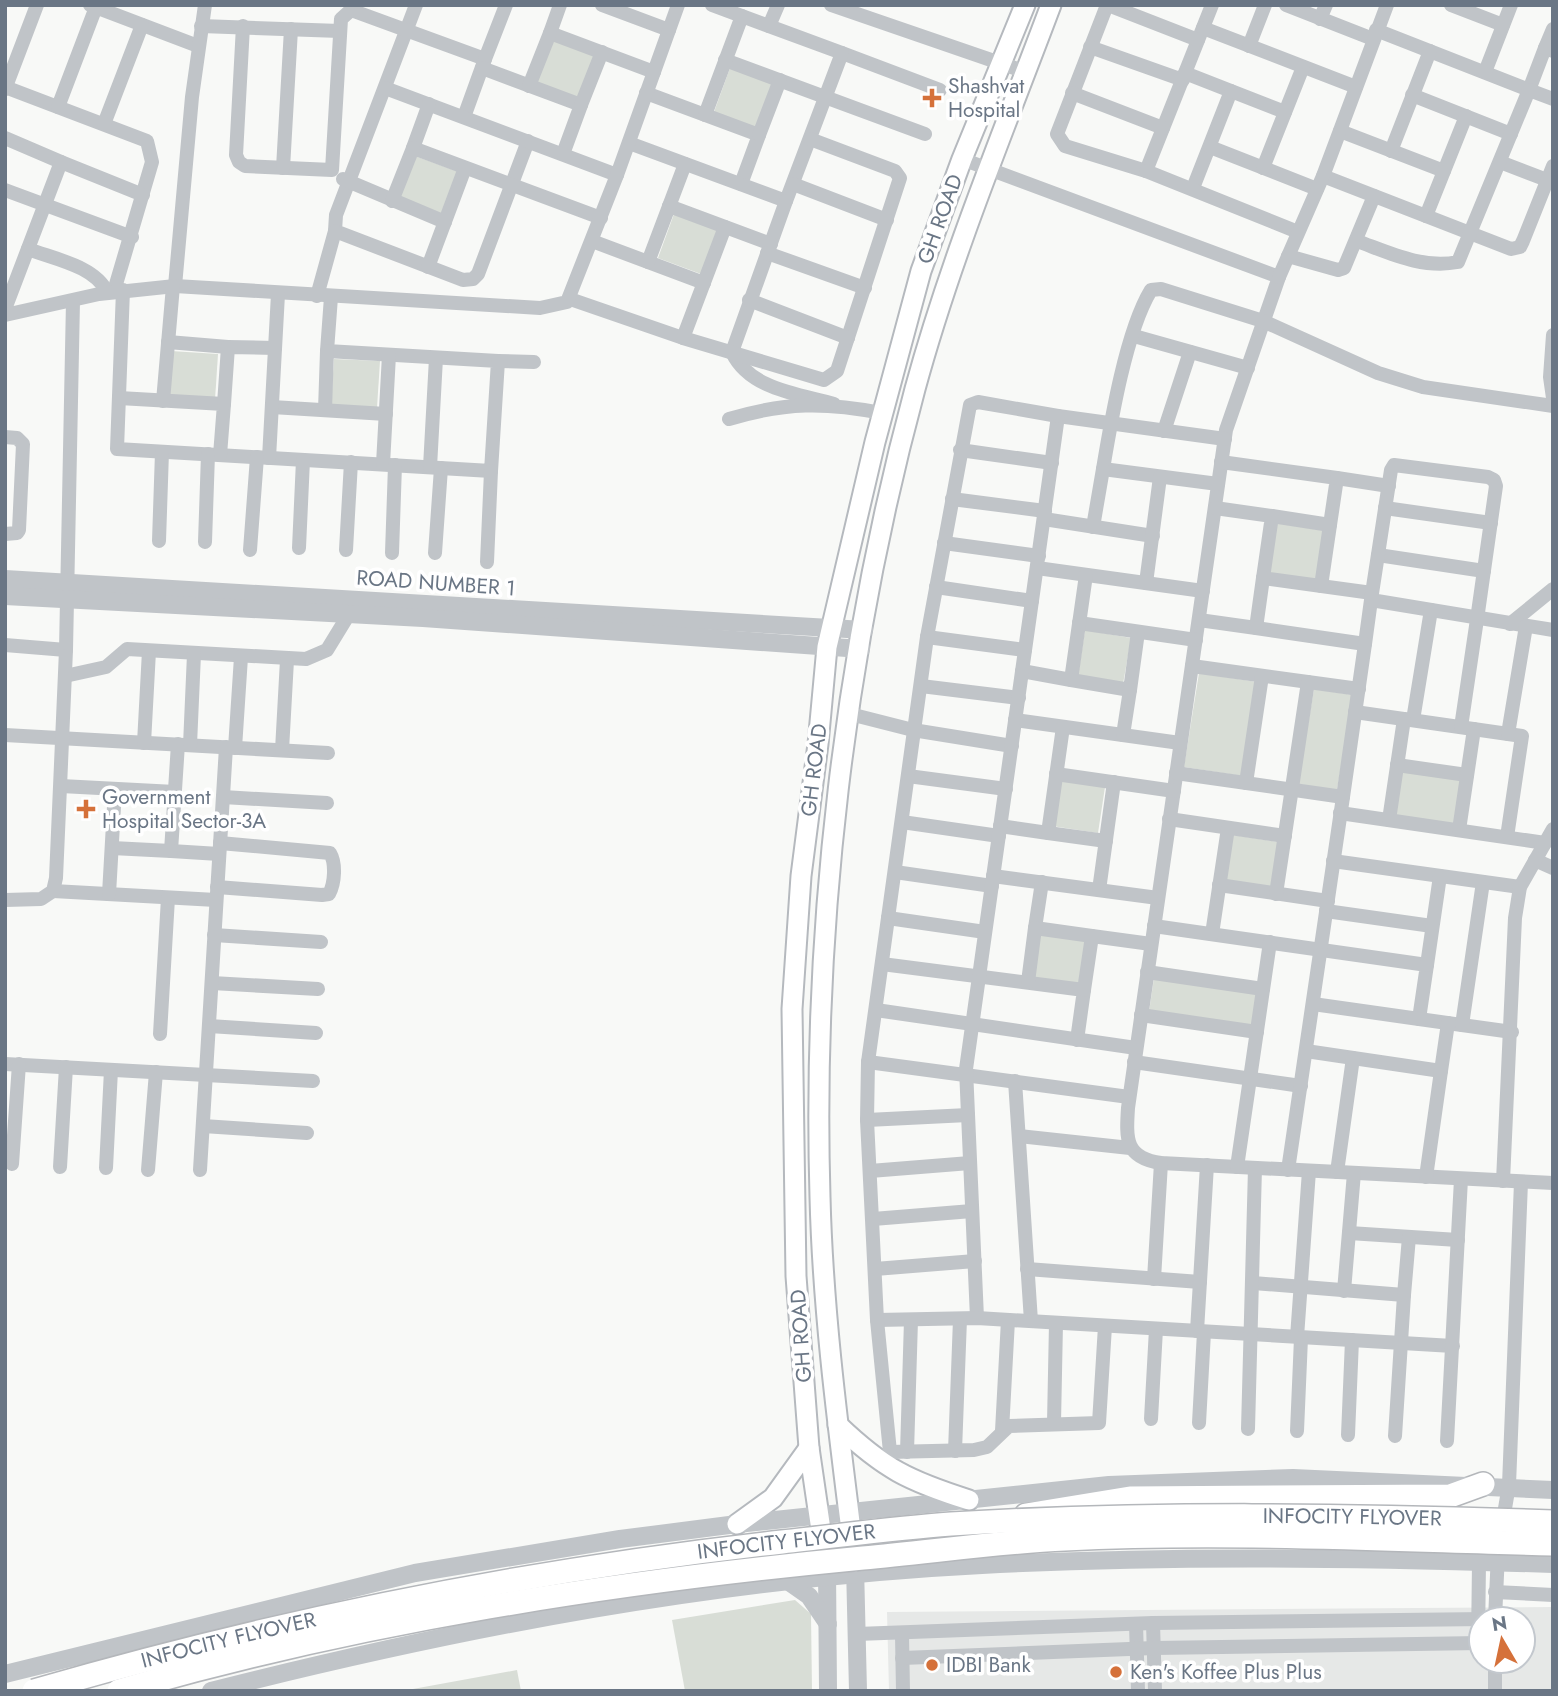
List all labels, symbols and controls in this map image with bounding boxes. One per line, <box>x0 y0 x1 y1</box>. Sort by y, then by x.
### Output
place label: Shashvat Hospital <box>948 71 1024 125</box>
marker: Shashvat Hospital <box>922 88 942 108</box>
street label: GH ROAD <box>910 170 970 268</box>
street label: ROAD NUMBER 1 <box>355 562 517 604</box>
street label: GH ROAD <box>793 722 835 818</box>
place label: Government Hospital Sector-3A <box>102 782 266 836</box>
marker: Government Hospital Sector-3A <box>76 799 96 819</box>
street label: GH ROAD <box>783 1288 819 1384</box>
street label: INFOCITY FLYOVER <box>1263 1501 1442 1534</box>
street label: INFOCITY FLYOVER <box>696 1516 877 1567</box>
street label: INFOCITY FLYOVER <box>138 1604 319 1676</box>
north arrow <box>1467 1605 1537 1675</box>
text: N <box>1490 1609 1509 1638</box>
place label: IDBI Bank <box>946 1650 1031 1680</box>
marker: IDBI Bank <box>924 1657 940 1673</box>
place label: Ken's Koffee Plus Plus <box>1130 1657 1322 1687</box>
marker: Ken's Koffee Plus Plus <box>1108 1664 1124 1680</box>

